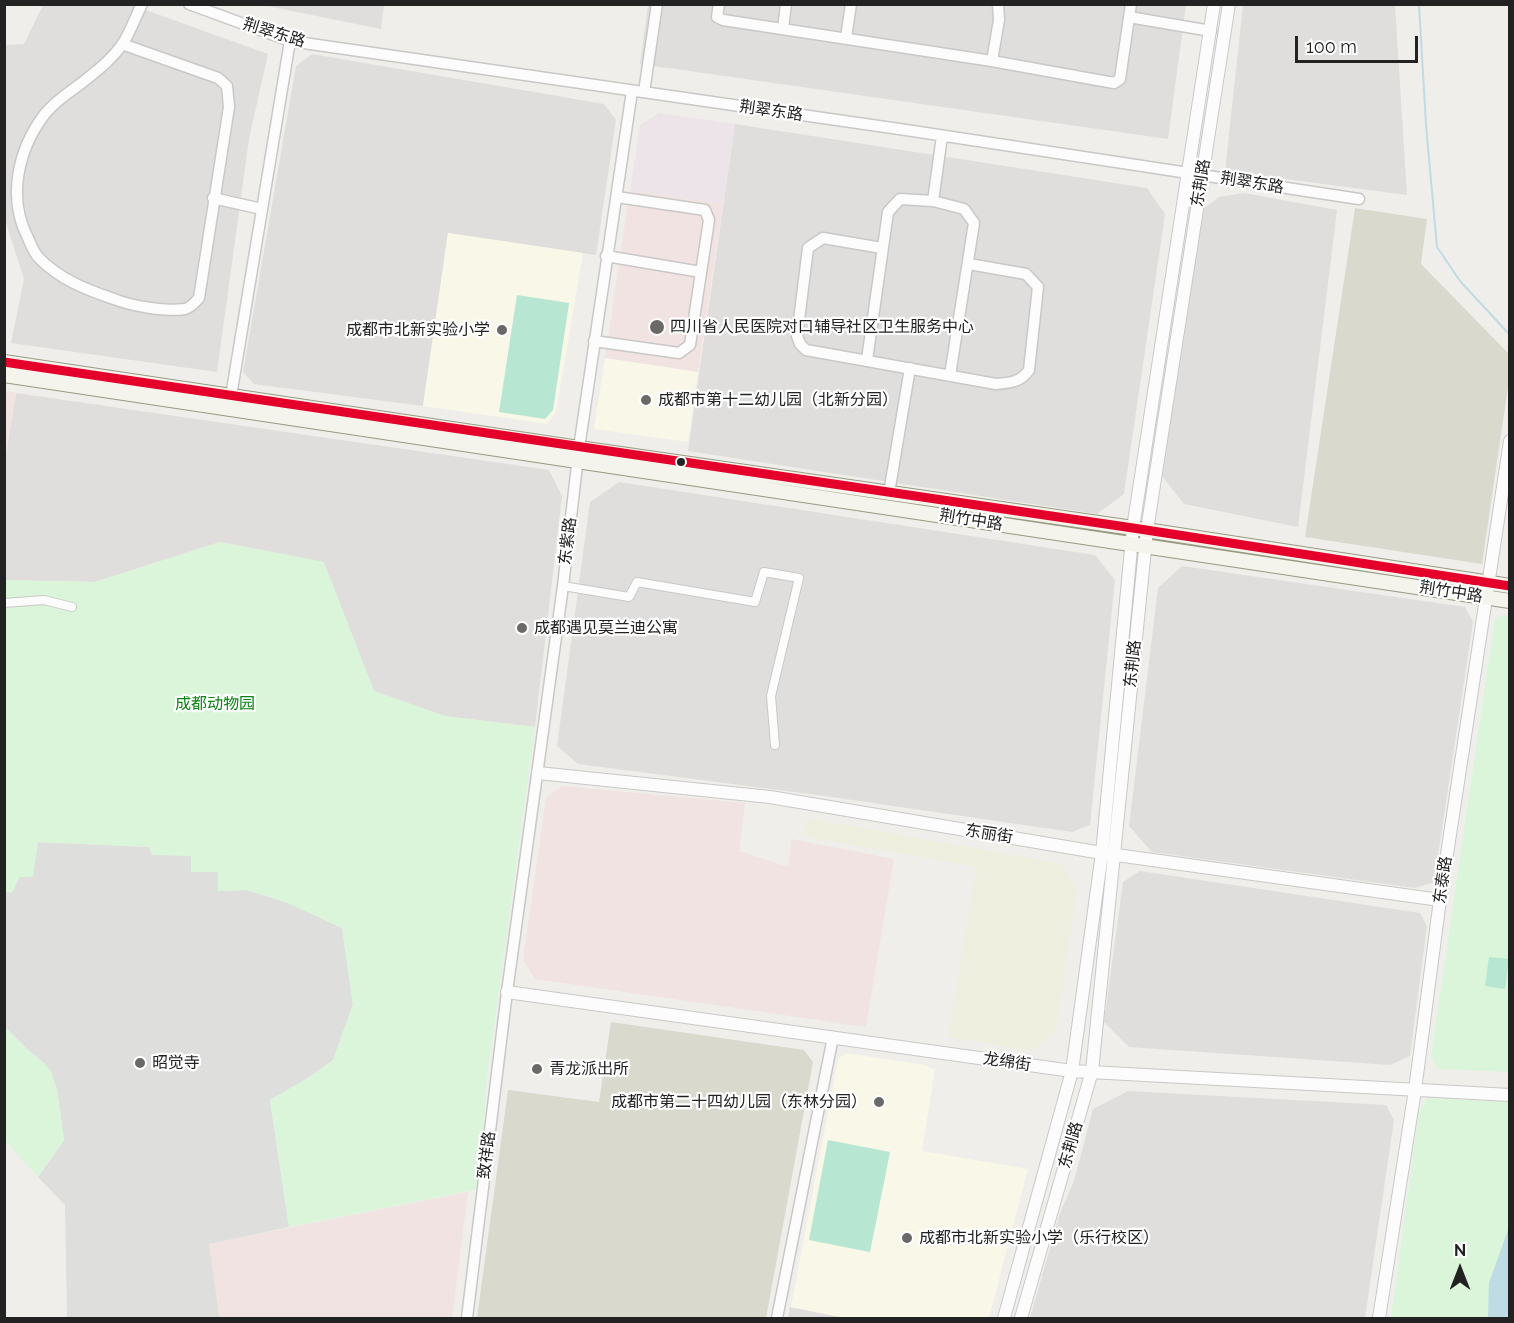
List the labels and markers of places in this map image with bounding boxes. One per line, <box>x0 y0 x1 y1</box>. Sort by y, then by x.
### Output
place label: 四川省人民医院对口辅导社区卫生服务中心 <box>670 317 974 337</box>
marker: 四川省人民医院对口辅导社区卫生服务中心 <box>648 318 666 336</box>
place label: 成都市北新实验小学 <box>346 320 490 340</box>
marker: 成都市北新实验小学 <box>495 323 509 337</box>
place label: 成都市第十二幼儿园（北新分园） <box>658 390 898 410</box>
marker: 成都市第十二幼儿园（北新分园） <box>639 393 653 407</box>
unlabelled marker <box>675 456 687 468</box>
place label: 成都遇见莫兰迪公寓 <box>534 618 678 638</box>
marker: 成都遇见莫兰迪公寓 <box>515 621 529 635</box>
place label: 昭觉寺 <box>152 1053 200 1073</box>
marker: 昭觉寺 <box>133 1056 147 1070</box>
place label: 青龙派出所 <box>549 1059 629 1079</box>
marker: 青龙派出所 <box>530 1062 544 1076</box>
place label: 成都市第二十四幼儿园（东林分园） <box>611 1092 867 1112</box>
marker: 成都市第二十四幼儿园（东林分园） <box>872 1095 886 1109</box>
place label: 成都市北新实验小学（乐行校区） <box>919 1228 1159 1248</box>
marker: 成都市北新实验小学（乐行校区） <box>900 1231 914 1245</box>

